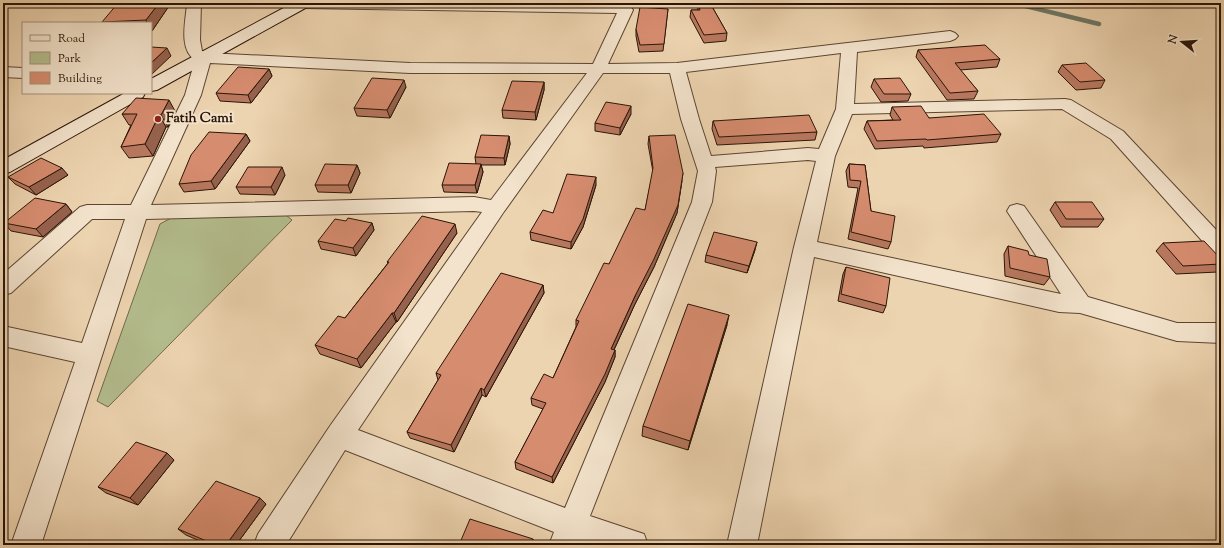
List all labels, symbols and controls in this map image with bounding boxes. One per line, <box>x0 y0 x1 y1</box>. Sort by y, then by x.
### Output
legend <box>22 22 152 94</box>
north arrow <box>1162 22 1202 62</box>
text: Road <box>58 30 85 48</box>
text: N <box>1164 33 1182 47</box>
text: Park <box>58 50 81 68</box>
text: Building <box>58 70 102 88</box>
place label: Fatih Cami <box>166 109 233 129</box>
marker: Fatih Cami <box>153 114 163 124</box>

